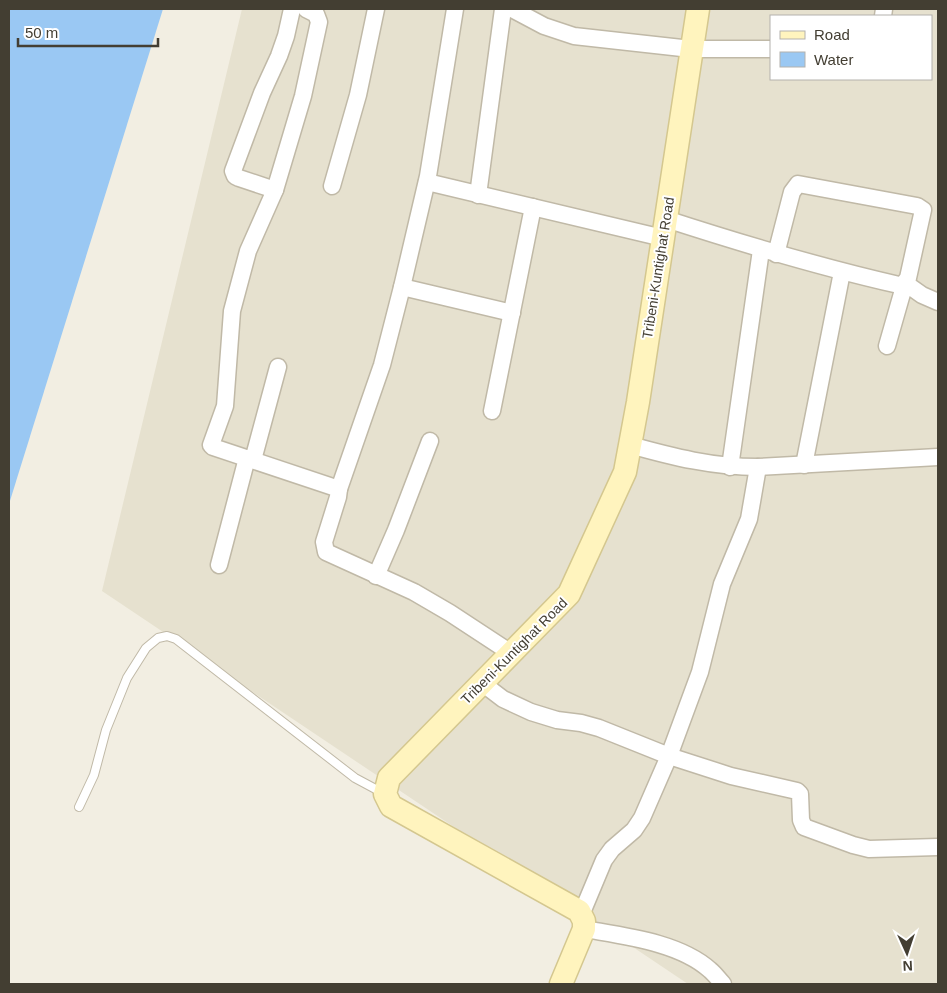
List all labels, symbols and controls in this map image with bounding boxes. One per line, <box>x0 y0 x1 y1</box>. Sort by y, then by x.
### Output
scale bar <box>18 15 158 47</box>
legend <box>770 15 932 80</box>
text: 50 m <box>25 24 58 41</box>
text: Road <box>814 26 850 43</box>
text: Water <box>814 51 853 68</box>
street label: Tribeni-Kuntighat Road <box>639 196 677 340</box>
street label: Tribeni-Kuntighat Road <box>458 595 570 707</box>
north arrow <box>882 928 932 978</box>
text: N <box>902 958 913 974</box>

